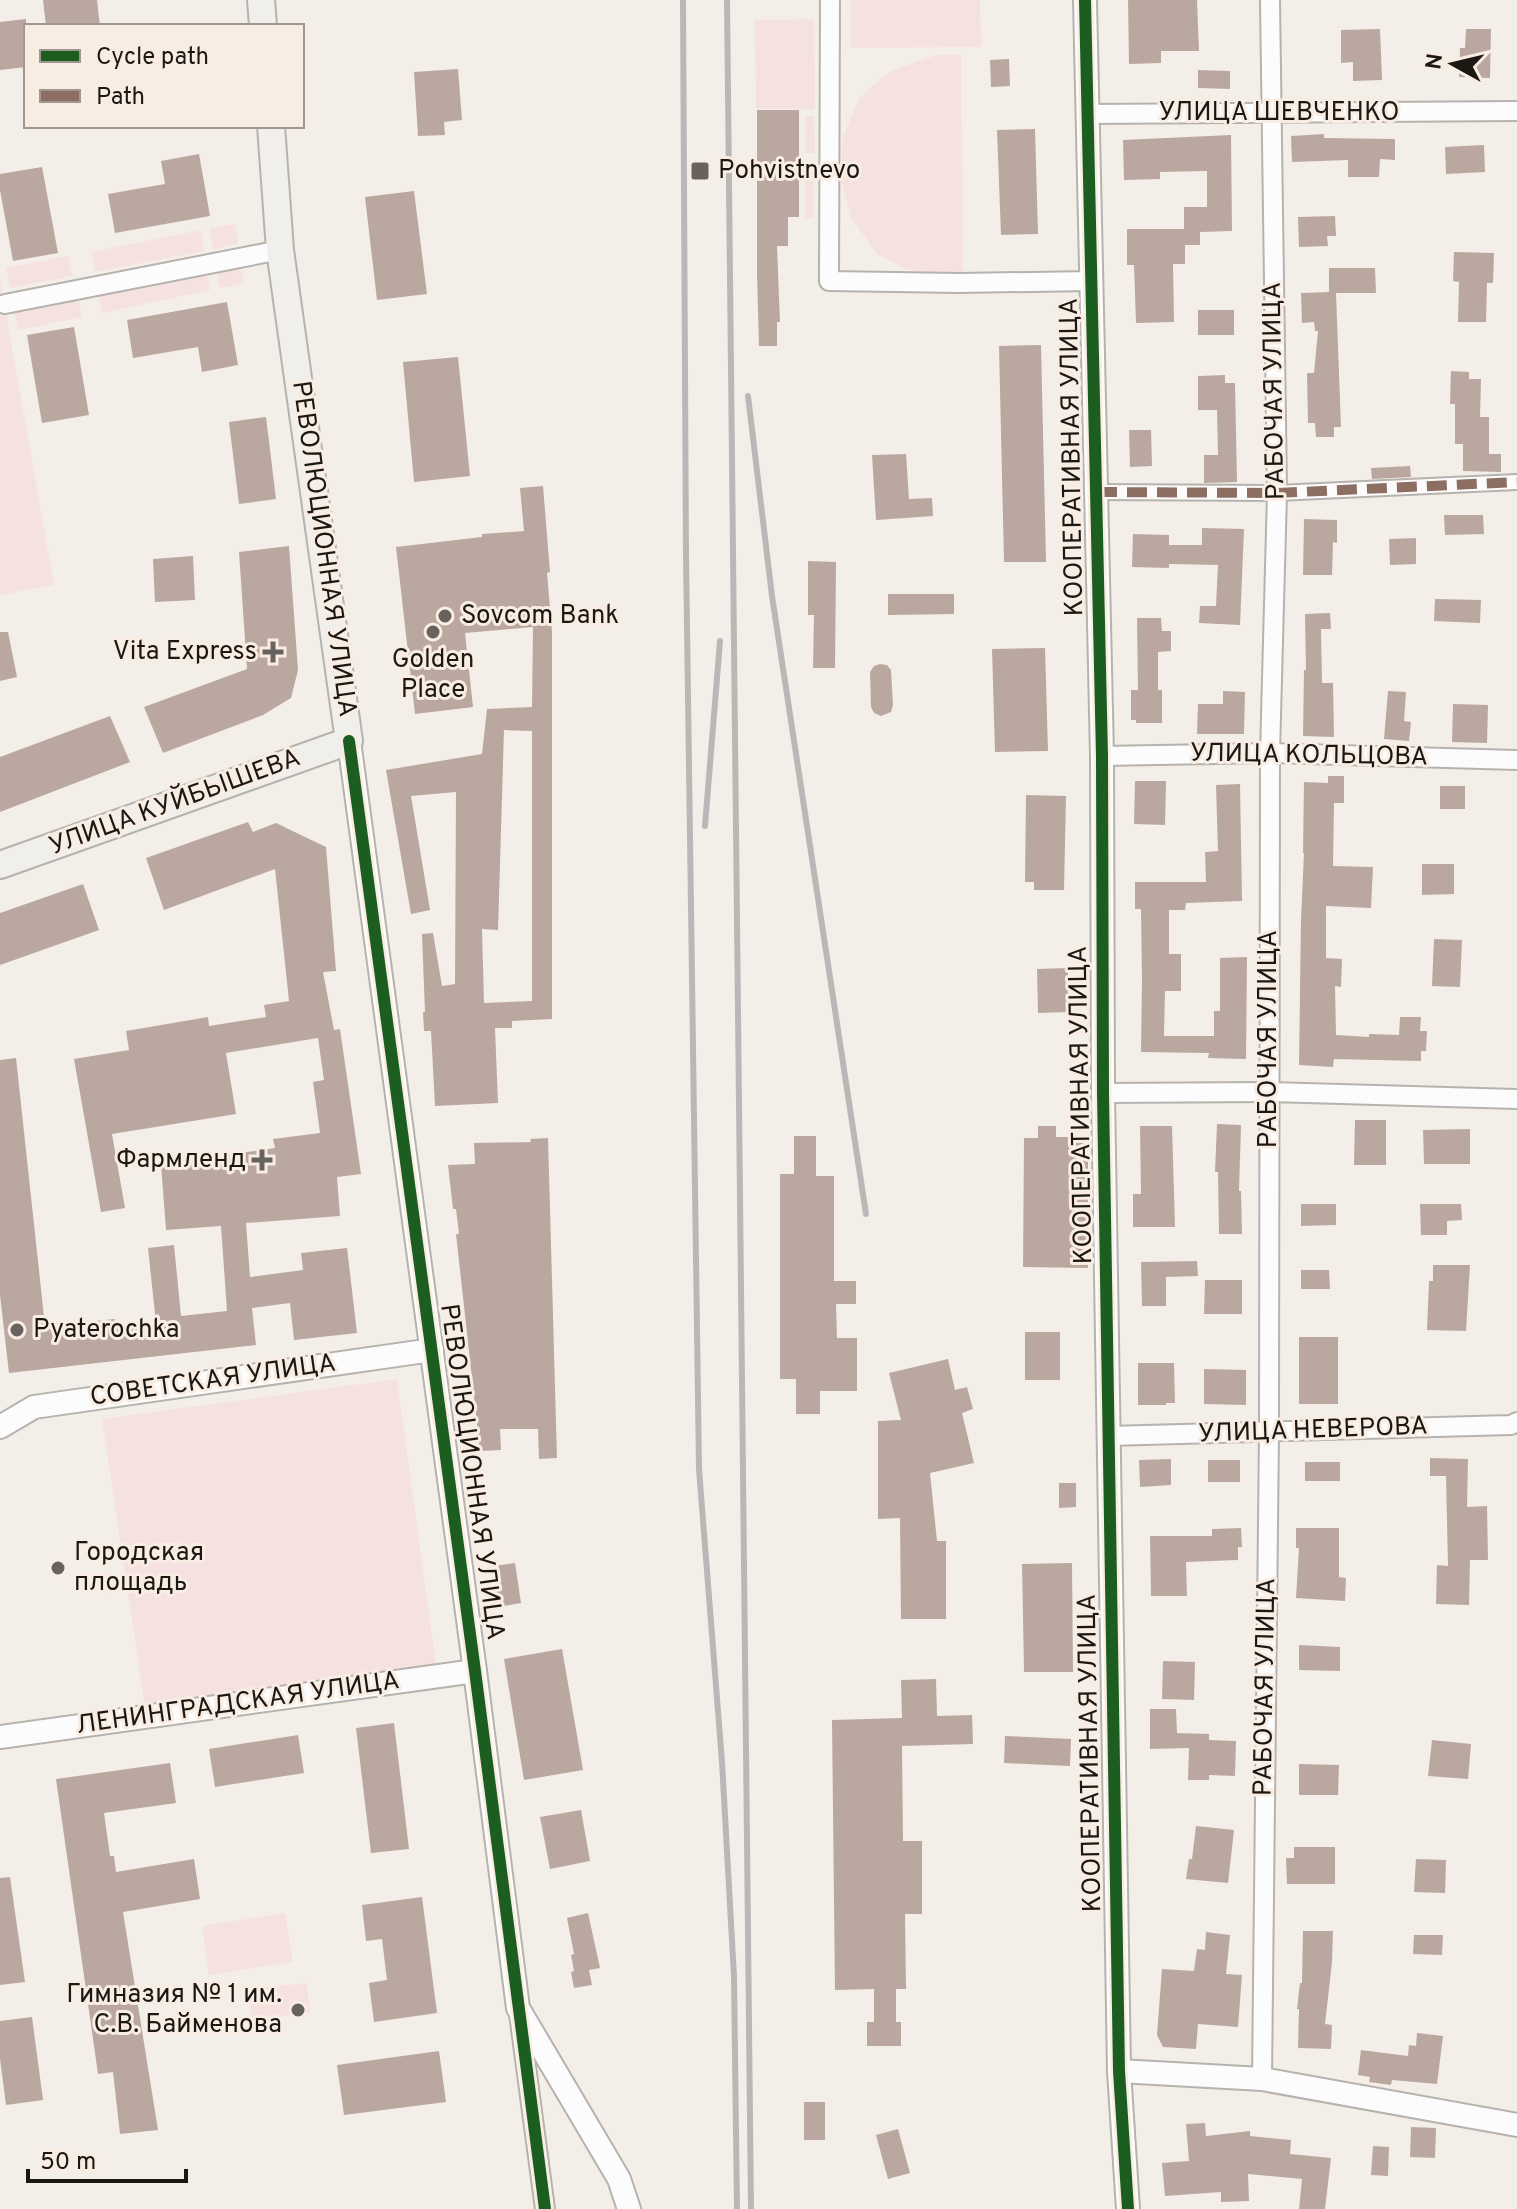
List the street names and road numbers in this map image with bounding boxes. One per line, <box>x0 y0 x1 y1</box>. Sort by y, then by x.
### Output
street label: УЛИЦА ШЕВЧЕНКО <box>1158 97 1400 130</box>
street label: РАБОЧАЯ УЛИЦА <box>1257 281 1293 501</box>
street label: КООПЕРАТИВНАЯ УЛИЦА <box>1054 297 1092 617</box>
street label: РЕВОЛЮЦИОННАЯ УЛИЦА <box>283 379 363 719</box>
street label: УЛИЦА КОЛЬЦОВА <box>1190 737 1428 775</box>
street label: УЛИЦА КУЙБЫШЕВА <box>44 740 305 864</box>
street label: РАБОЧАЯ УЛИЦА <box>1253 930 1286 1148</box>
street label: КООПЕРАТИВНАЯ УЛИЦА <box>1063 945 1101 1265</box>
street label: РЕВОЛЮЦИОННАЯ УЛИЦА <box>431 1302 511 1642</box>
street label: СОВЕТСКАЯ УЛИЦА <box>88 1347 338 1415</box>
street label: УЛИЦА НЕВЕРОВА <box>1197 1410 1429 1452</box>
street label: РАБОЧАЯ УЛИЦА <box>1248 1577 1284 1797</box>
street label: КООПЕРАТИВНАЯ УЛИЦА <box>1072 1593 1110 1913</box>
street label: ЛЕНИНГРАДСКАЯ УЛИЦА <box>74 1665 402 1743</box>

